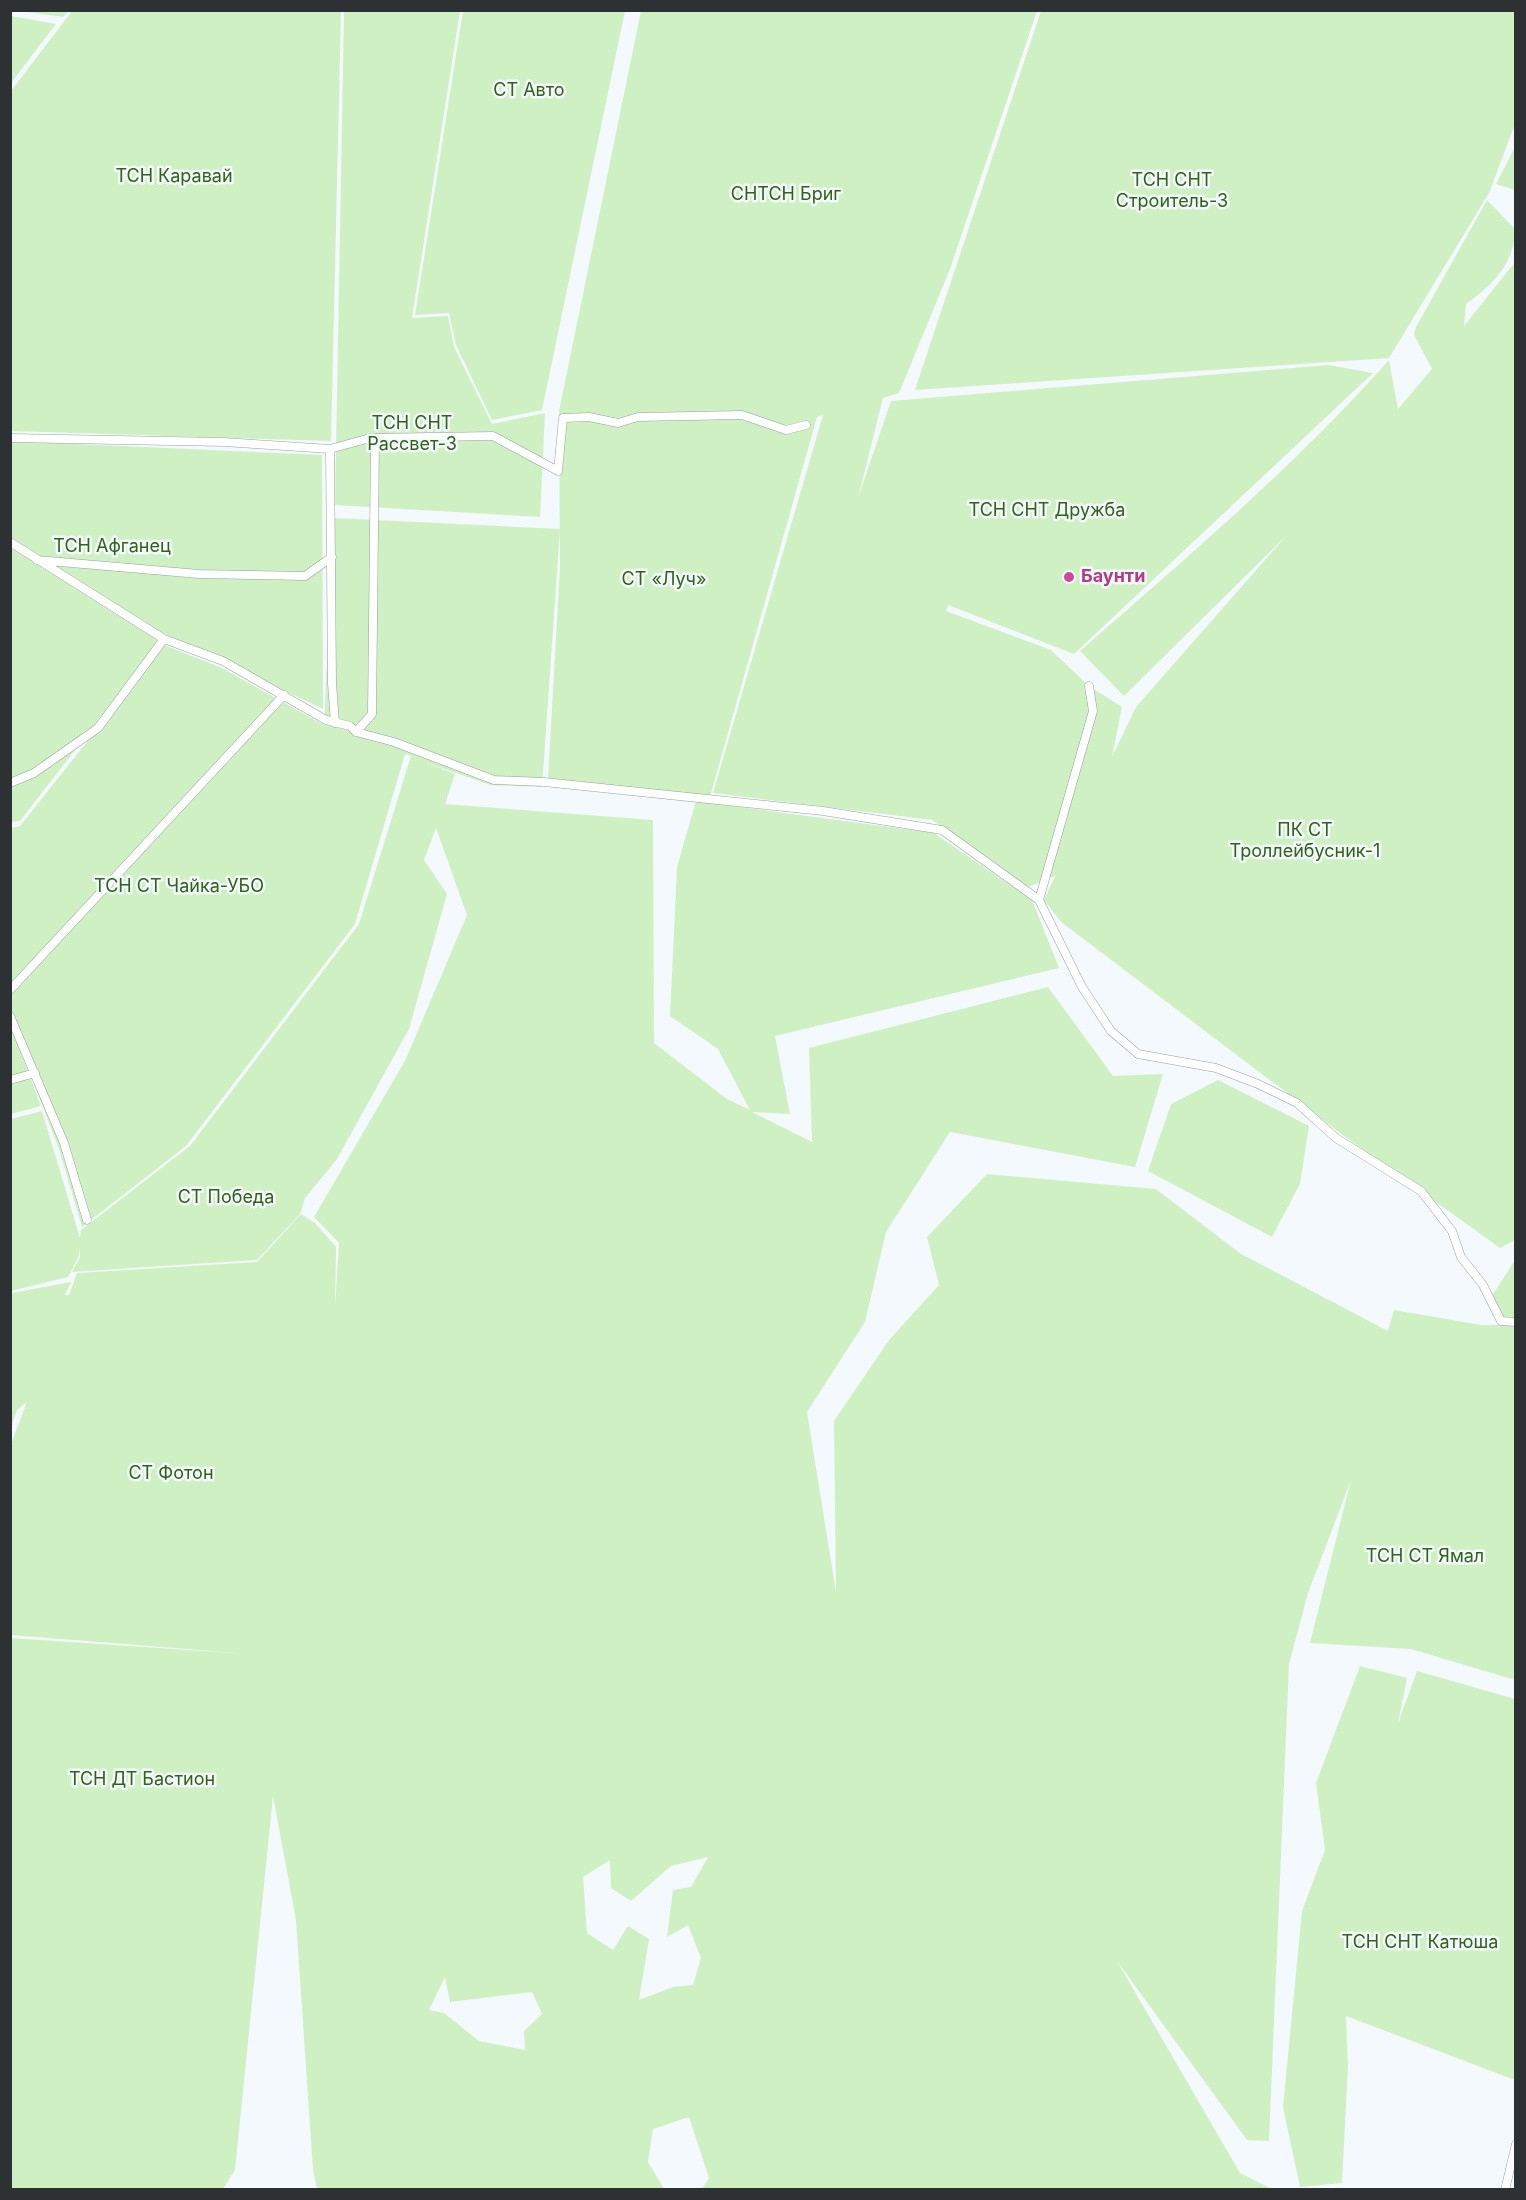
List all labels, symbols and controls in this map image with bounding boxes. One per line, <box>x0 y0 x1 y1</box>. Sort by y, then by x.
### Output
park label: СТ Авто <box>493 80 565 102</box>
park label: ТСН Каравай <box>115 166 233 188</box>
park label: ТСН СНТ Строитель-3 <box>1116 170 1228 213</box>
park label: СНТСН Бриг <box>731 184 841 206</box>
park label: ТСН СНТ Рассвет-3 <box>367 413 457 456</box>
park label: ТСН СНТ Дружба <box>969 500 1125 522</box>
park label: ТСН Афганец <box>53 536 171 558</box>
place label: Баунти <box>1081 566 1145 588</box>
park label: СТ «Луч» <box>622 569 706 591</box>
marker: Баунти <box>1062 570 1076 584</box>
park label: ПК СТ Троллейбусник-1 <box>1230 820 1380 862</box>
park label: ТСН СТ Чайка-УБО <box>94 876 264 898</box>
park label: СТ Победа <box>178 1187 274 1209</box>
park label: СТ Фотон <box>128 1463 214 1485</box>
park label: ТСН СТ Ямал <box>1366 1546 1484 1568</box>
park label: ТСН ДТ Бастион <box>69 1769 215 1791</box>
park label: ТСН СНТ Катюша <box>1342 1932 1498 1954</box>

